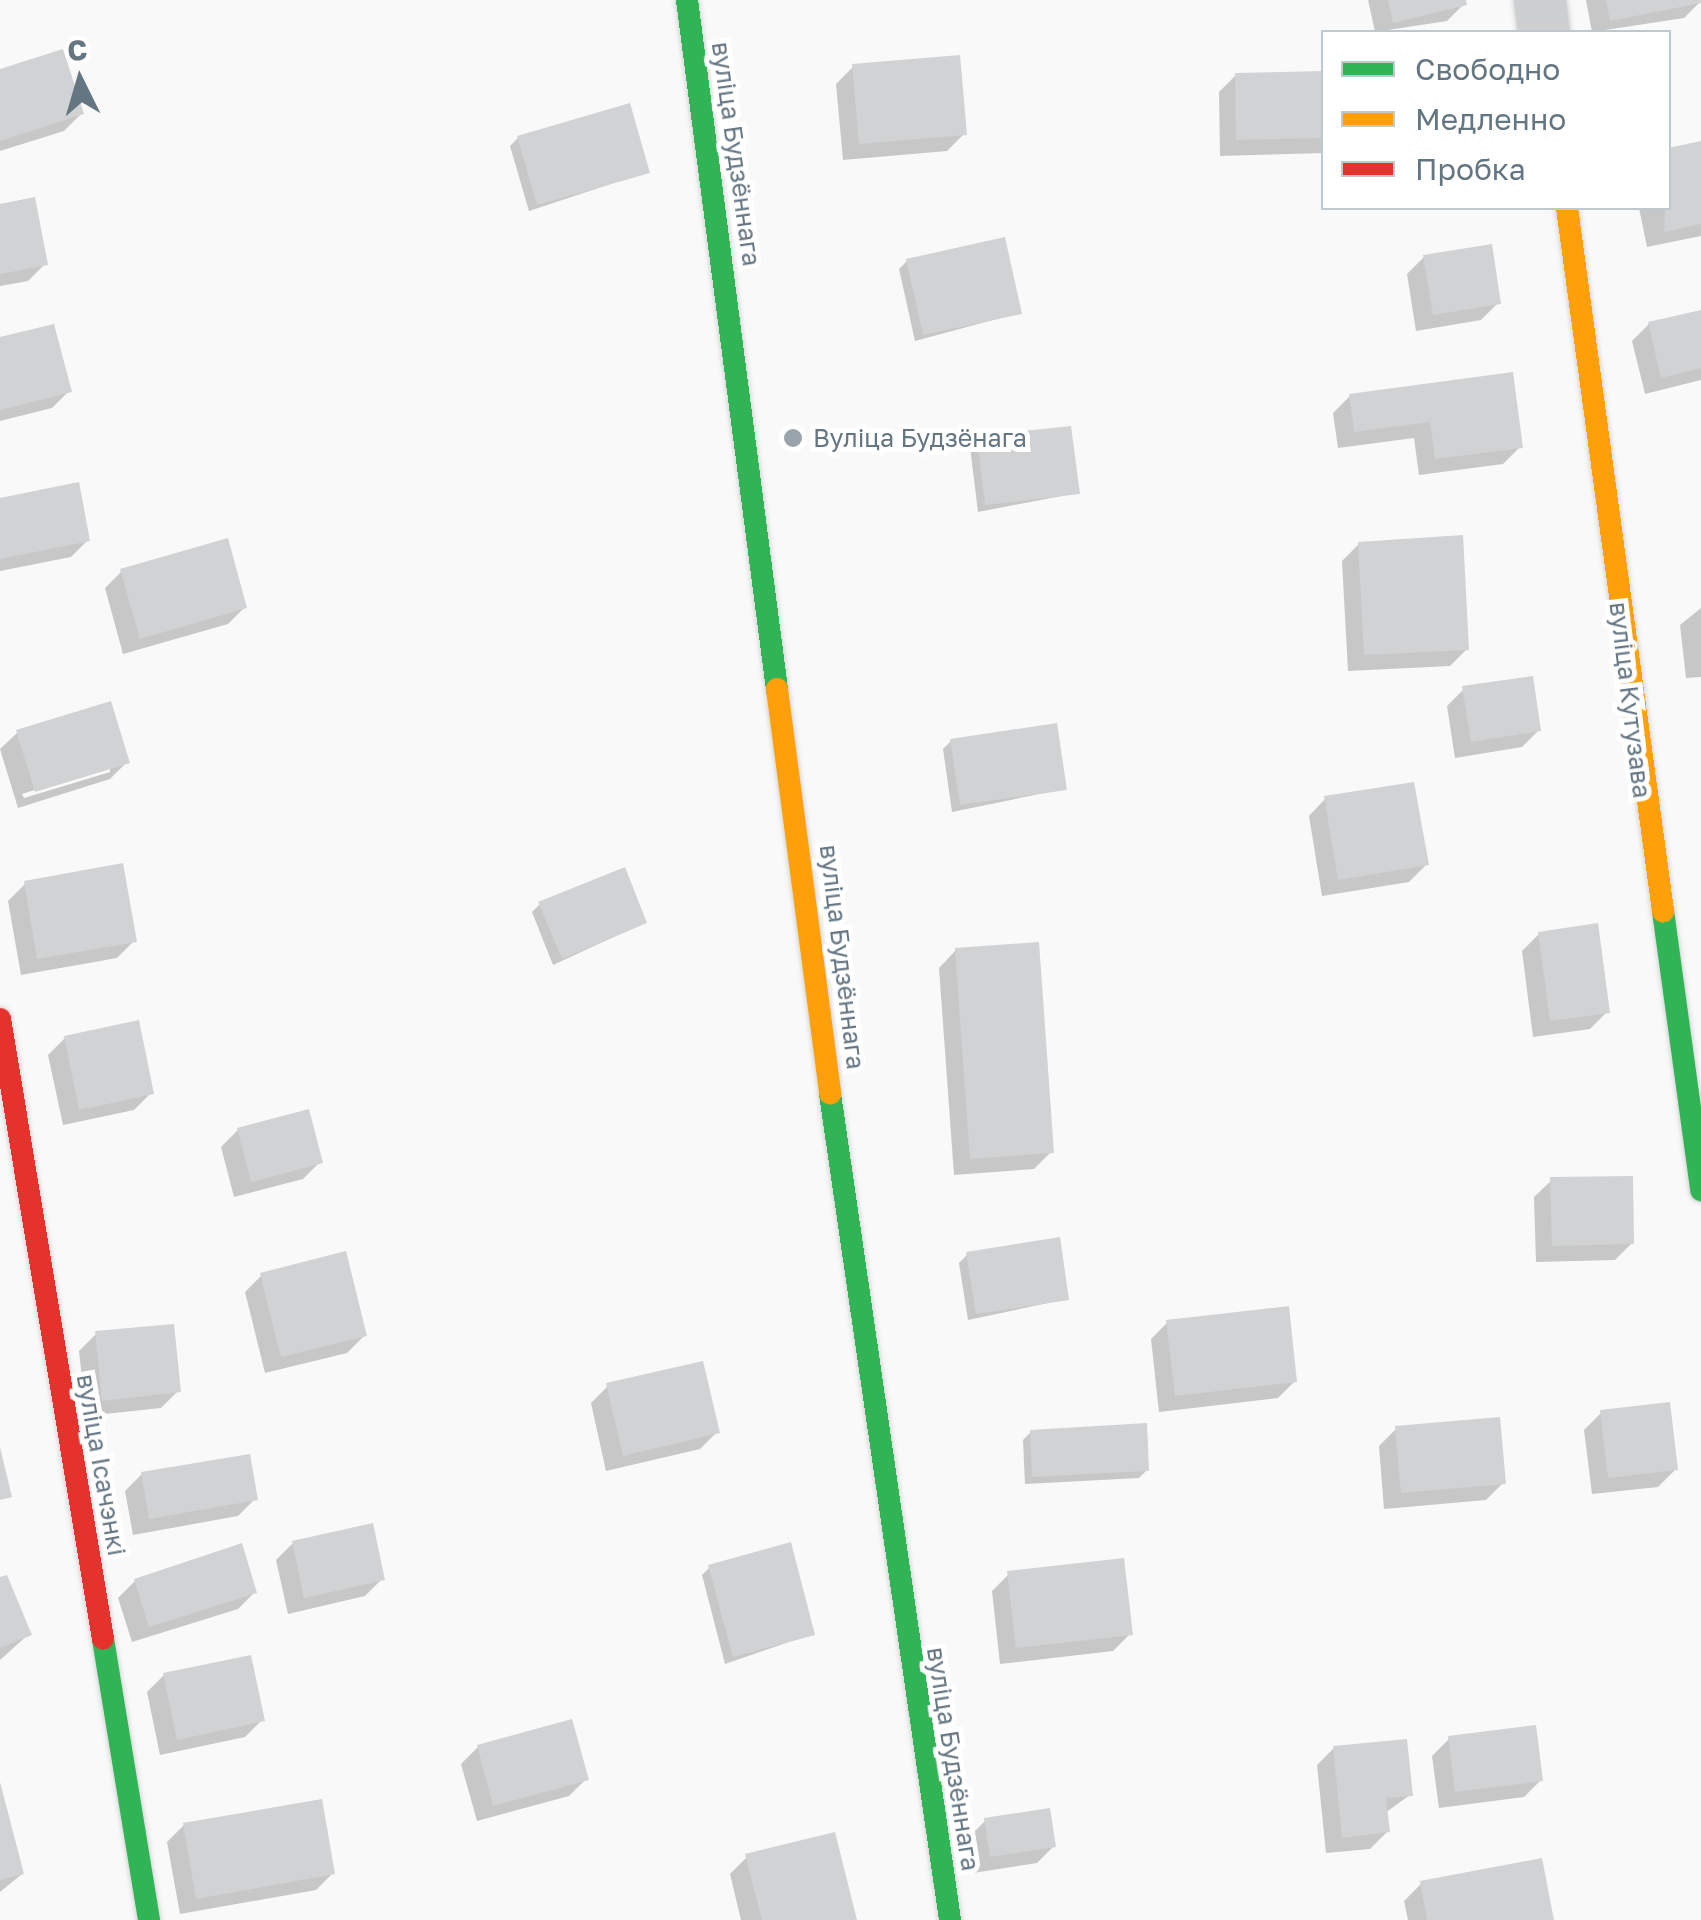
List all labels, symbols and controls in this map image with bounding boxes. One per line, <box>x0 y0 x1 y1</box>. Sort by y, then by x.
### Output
north arrow <box>30 30 130 130</box>
legend <box>1321 30 1671 210</box>
text: С <box>66 32 89 67</box>
street label: вуліца Будзённага <box>705 40 767 268</box>
text: Свободно <box>1415 51 1560 87</box>
text: Медленно <box>1415 101 1566 137</box>
text: Пробка <box>1415 151 1526 187</box>
place label: Вуліца Будзёнага <box>813 423 1027 453</box>
marker: Вуліца Будзёнага <box>782 427 804 449</box>
street label: вуліца Кутузава <box>1603 600 1657 800</box>
street label: вуліца Будзённага <box>813 843 871 1071</box>
street label: вуліца Ісачэнкі <box>70 1372 132 1558</box>
street label: вуліца Будзённага <box>920 1645 986 1873</box>

